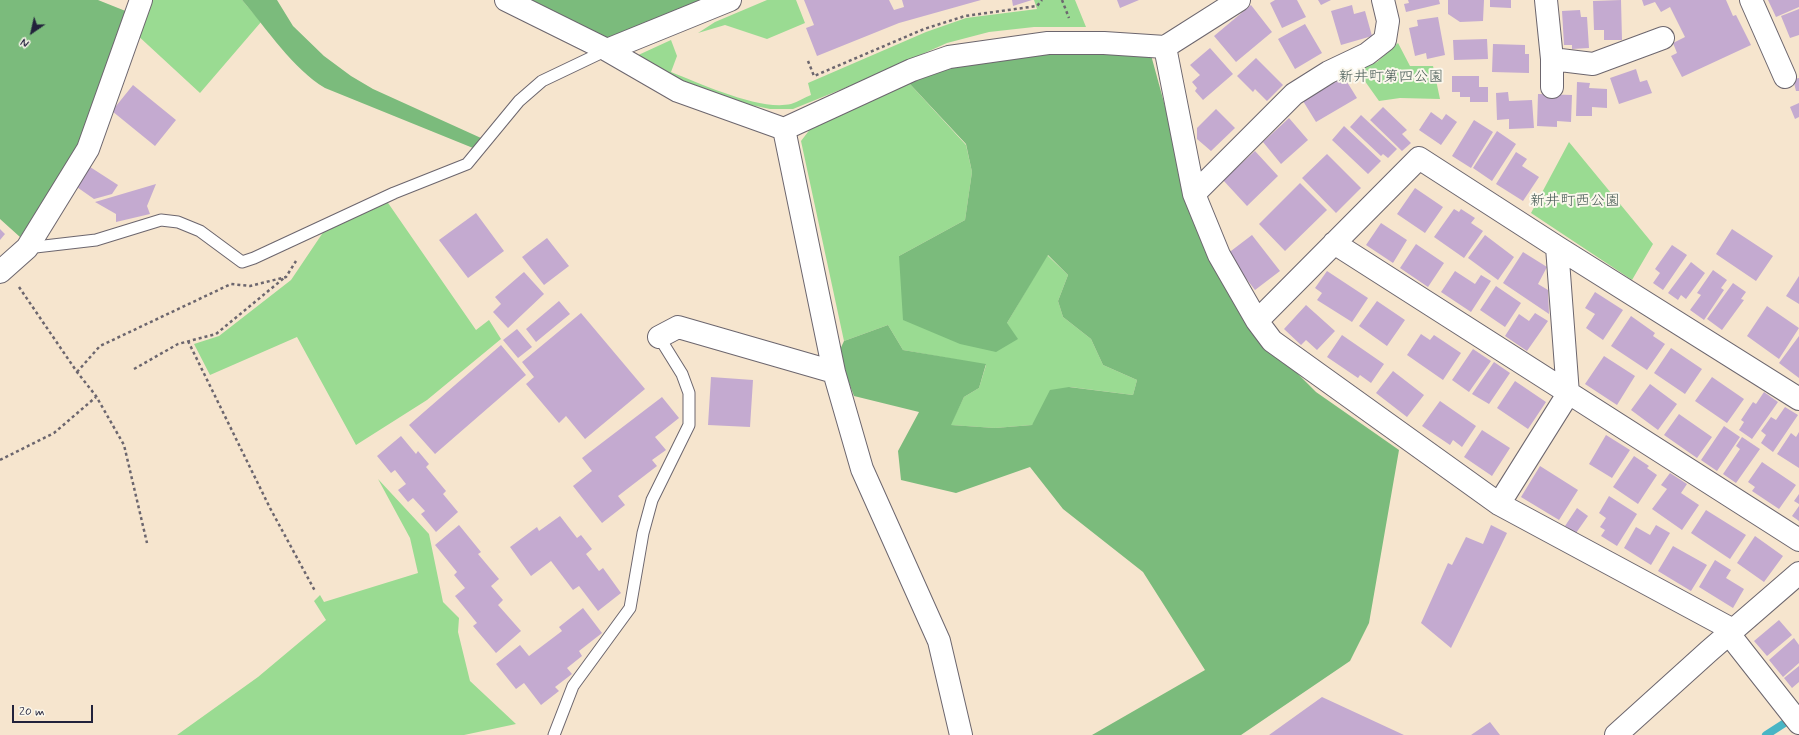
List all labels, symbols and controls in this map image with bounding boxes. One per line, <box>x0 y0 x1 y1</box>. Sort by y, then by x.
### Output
north arrow <box>12 12 52 52</box>
text: N <box>18 34 32 50</box>
park label: 新井町第四公園 <box>1339 69 1443 87</box>
park label: 新井町西公園 <box>1530 193 1620 211</box>
scale bar <box>14 697 95 723</box>
text: 20 m <box>19 704 45 720</box>

